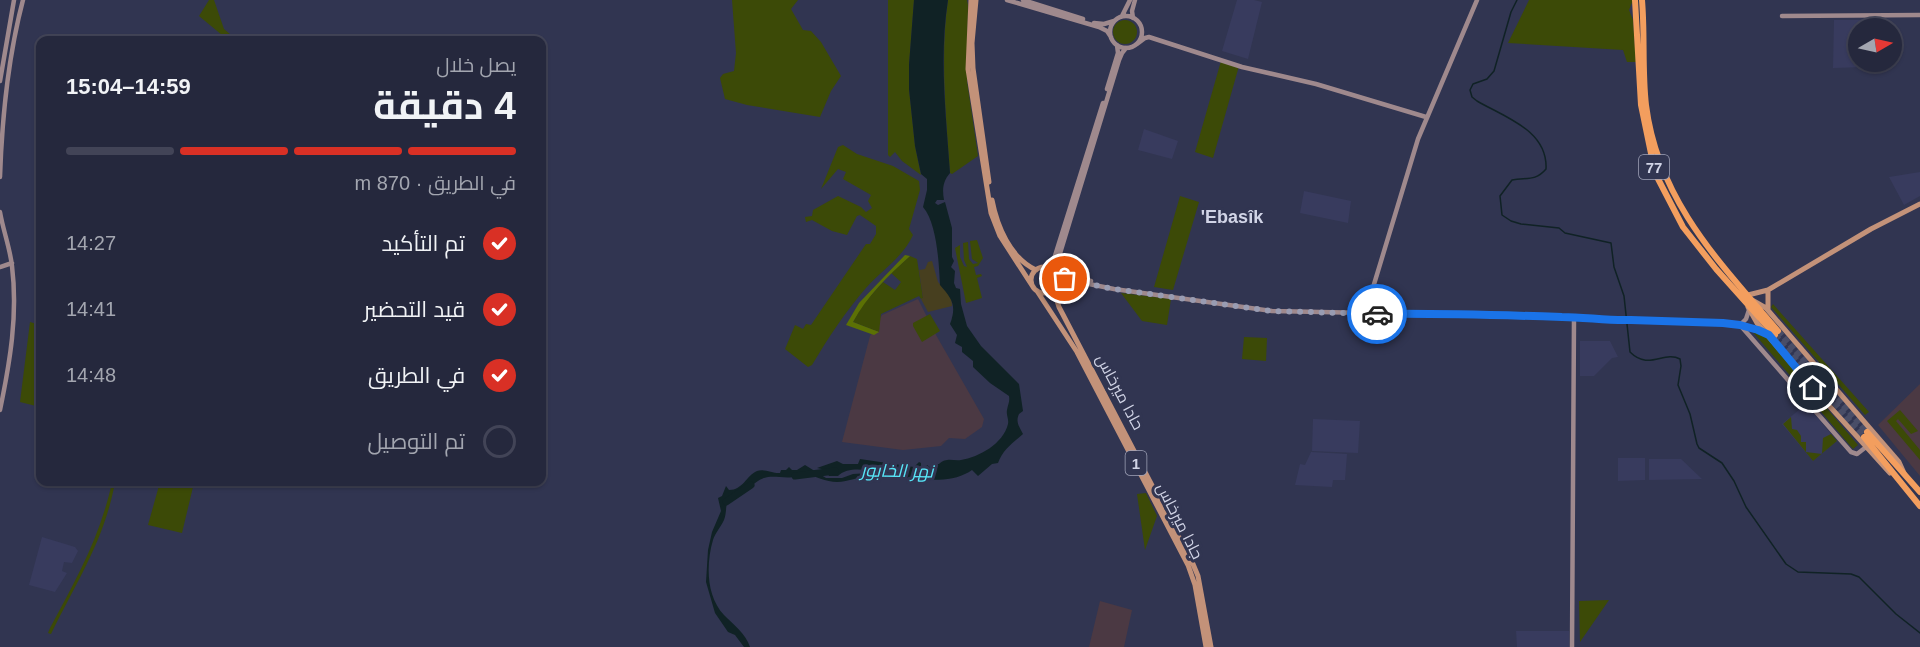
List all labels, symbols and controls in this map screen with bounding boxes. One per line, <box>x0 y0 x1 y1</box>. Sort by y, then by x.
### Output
north arrow <box>1848 18 1902 72</box>
map controls <box>1848 18 1902 72</box>
text: يصل خلال <box>436 54 516 76</box>
text: 14:59–15:04 <box>66 74 191 99</box>
text: 4 دقيقة <box>373 84 516 127</box>
road number: 77 <box>1639 155 1669 179</box>
text: في الطريق · 870 m <box>355 172 516 194</box>
district label: 'Ebasîk <box>1201 207 1264 227</box>
icon: check <box>483 227 516 260</box>
text: تم التأكيد <box>382 231 465 256</box>
text: 14:27 <box>66 232 116 254</box>
pin <box>1039 253 1090 304</box>
icon: bag <box>1048 262 1081 295</box>
courier <box>1347 284 1407 344</box>
icon: check <box>483 293 516 326</box>
text: قيد التحضير <box>364 297 465 322</box>
text: 14:41 <box>66 298 116 320</box>
icon: car <box>1361 298 1394 331</box>
street label: حادا ميرخاس <box>1091 351 1147 434</box>
icon: check <box>483 359 516 392</box>
pin <box>1787 362 1838 413</box>
text: في الطريق <box>368 363 465 388</box>
text: 14:48 <box>66 364 116 386</box>
icon: home <box>1796 371 1829 404</box>
text: تم التوصيل <box>367 429 465 454</box>
road number: 1 <box>1126 451 1146 475</box>
water label: نهر الخابور <box>858 460 936 483</box>
street label: جادا ميرخاس <box>1152 480 1206 563</box>

